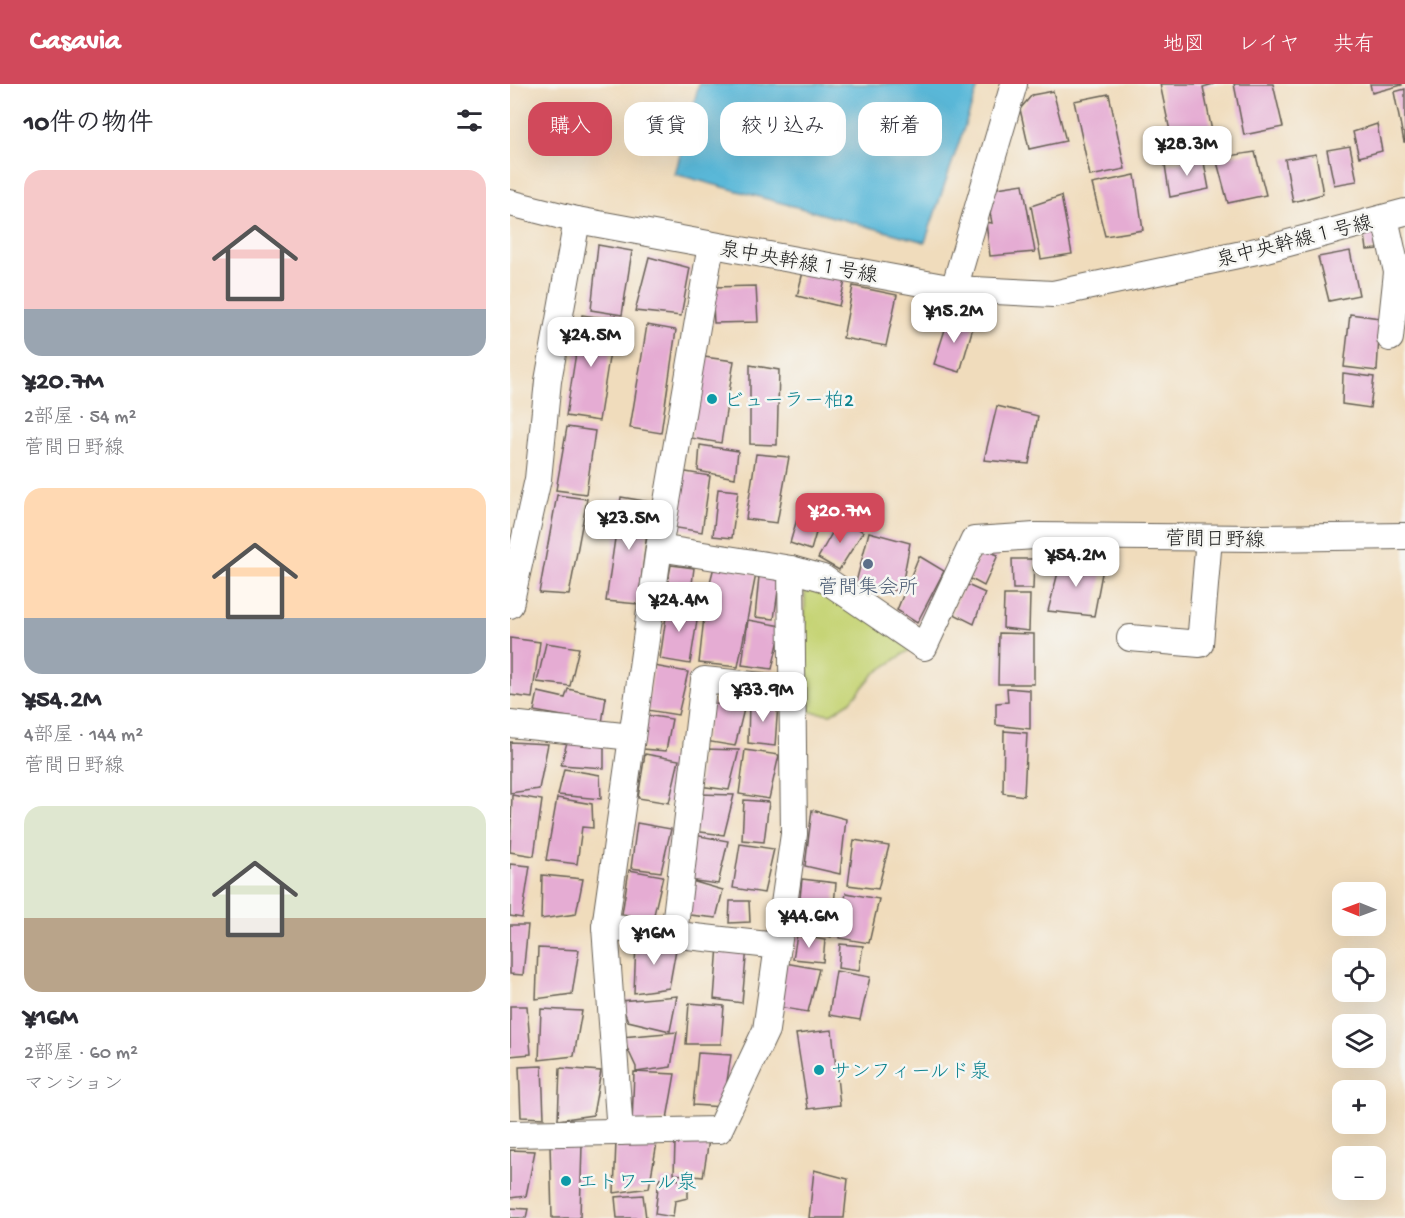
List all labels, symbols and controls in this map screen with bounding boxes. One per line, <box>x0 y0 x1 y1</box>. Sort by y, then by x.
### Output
text: Casavia <box>30 26 121 59</box>
text: 地図 <box>1163 34 1205 59</box>
text: レイヤ <box>1238 34 1300 59</box>
text: 共有 <box>1333 34 1375 59</box>
chip: 購入 <box>528 102 612 156</box>
chip: 賃貸 <box>624 102 708 156</box>
chip: 絞り込み <box>720 102 846 156</box>
chip: 新着 <box>858 102 942 156</box>
icon: filters <box>453 104 486 137</box>
text: 10件の物件 <box>24 110 153 141</box>
pin: ¥28.3M <box>1138 126 1236 177</box>
text: ¥28.3M <box>1157 134 1217 157</box>
icon: home <box>201 209 309 317</box>
street label: 泉中央幹線１号線 <box>1214 211 1375 274</box>
street label: 泉中央幹線１号線 <box>718 237 880 290</box>
pin: ¥15.2M <box>905 293 1003 344</box>
text: ¥15.2M <box>925 301 983 324</box>
pin: ¥24.5M <box>542 317 640 368</box>
text: ¥24.5M <box>561 325 621 348</box>
text: ¥20.7M <box>24 368 103 399</box>
place label: ビューラー柏2 <box>724 390 854 414</box>
marker: ビューラー柏2 <box>705 392 719 406</box>
text: 2部屋 · 54 m² <box>24 407 136 430</box>
text: 菅間日野線 <box>24 438 124 461</box>
pin: ¥20.7M <box>791 493 889 544</box>
pin: ¥23.5M <box>580 500 678 551</box>
text: ¥20.7M <box>810 501 871 524</box>
text: ¥23.5M <box>599 508 659 531</box>
icon: home <box>201 527 309 635</box>
street label: 菅間日野線 <box>1165 527 1265 554</box>
pin: ¥54.2M <box>1027 537 1125 588</box>
text: ¥54.2M <box>1046 545 1106 568</box>
marker: 菅間集会所 <box>861 557 875 571</box>
place label: 菅間集会所 <box>818 576 918 601</box>
pin: ¥24.4M <box>630 582 728 633</box>
text: ¥24.4M <box>650 590 708 613</box>
pin: ¥33.9M <box>714 672 812 723</box>
text: ¥33.9M <box>733 680 793 703</box>
text: ¥54.2M <box>24 686 101 717</box>
text: 4部屋 · 144 m² <box>24 725 143 748</box>
text: 菅間日野線 <box>24 756 124 779</box>
icon: home <box>201 845 309 953</box>
north arrow <box>1332 882 1386 936</box>
map controls <box>1332 882 1386 1200</box>
pin: ¥44.6M <box>760 898 858 949</box>
text: ¥44.6M <box>780 906 838 929</box>
pin: ¥16M <box>618 915 690 966</box>
text: ¥16M <box>633 923 675 946</box>
button: locate <box>1332 948 1386 1002</box>
text: ¥16M <box>24 1004 78 1035</box>
button: layers <box>1332 1014 1386 1068</box>
text: 2部屋 · 60 m² <box>24 1043 138 1066</box>
place label: サンフィールド泉 <box>831 1060 990 1085</box>
marker: サンフィールド泉 <box>812 1063 826 1077</box>
text: マンション <box>24 1074 123 1097</box>
button: + <box>1332 1080 1386 1134</box>
button: − <box>1332 1146 1386 1200</box>
place label: エトワール泉 <box>578 1171 697 1196</box>
marker: エトワール泉 <box>559 1174 573 1188</box>

